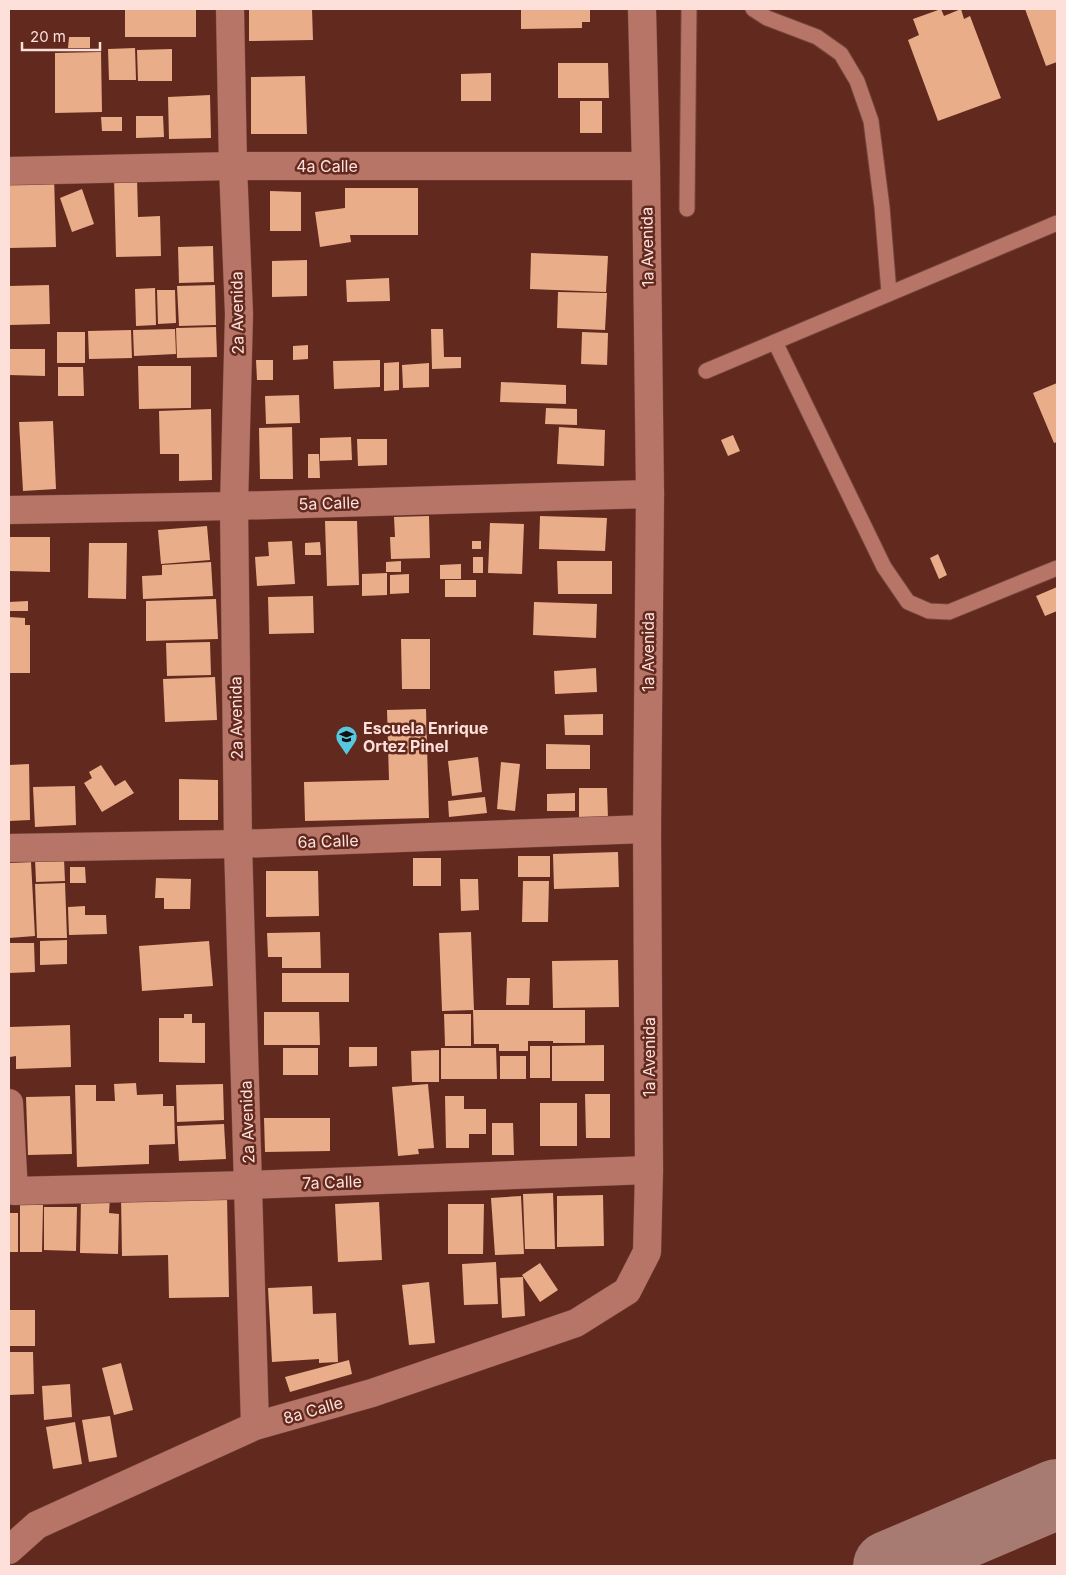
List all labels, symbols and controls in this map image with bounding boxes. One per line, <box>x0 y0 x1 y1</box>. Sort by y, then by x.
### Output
scale bar <box>22 20 100 52</box>
text: 20 m <box>30 27 66 46</box>
street label: 4a Calle <box>296 156 358 176</box>
street label: 1a Avenida <box>636 207 658 287</box>
street label: 2a Avenida <box>226 271 248 355</box>
street label: 5a Calle <box>298 492 360 514</box>
street label: 1a Avenida <box>638 612 658 692</box>
street label: 2a Avenida <box>225 676 247 760</box>
place label: Escuela Enrique Ortez Pinel <box>363 718 488 756</box>
school or university icon: Escuela Enrique Ortez Pinel <box>335 725 359 756</box>
street label: 6a Calle <box>297 830 359 852</box>
street label: 1a Avenida <box>639 1017 659 1097</box>
street label: 2a Avenida <box>236 1080 258 1164</box>
street label: 7a Calle <box>302 1171 362 1193</box>
street label: 8a Calle <box>281 1392 345 1428</box>

